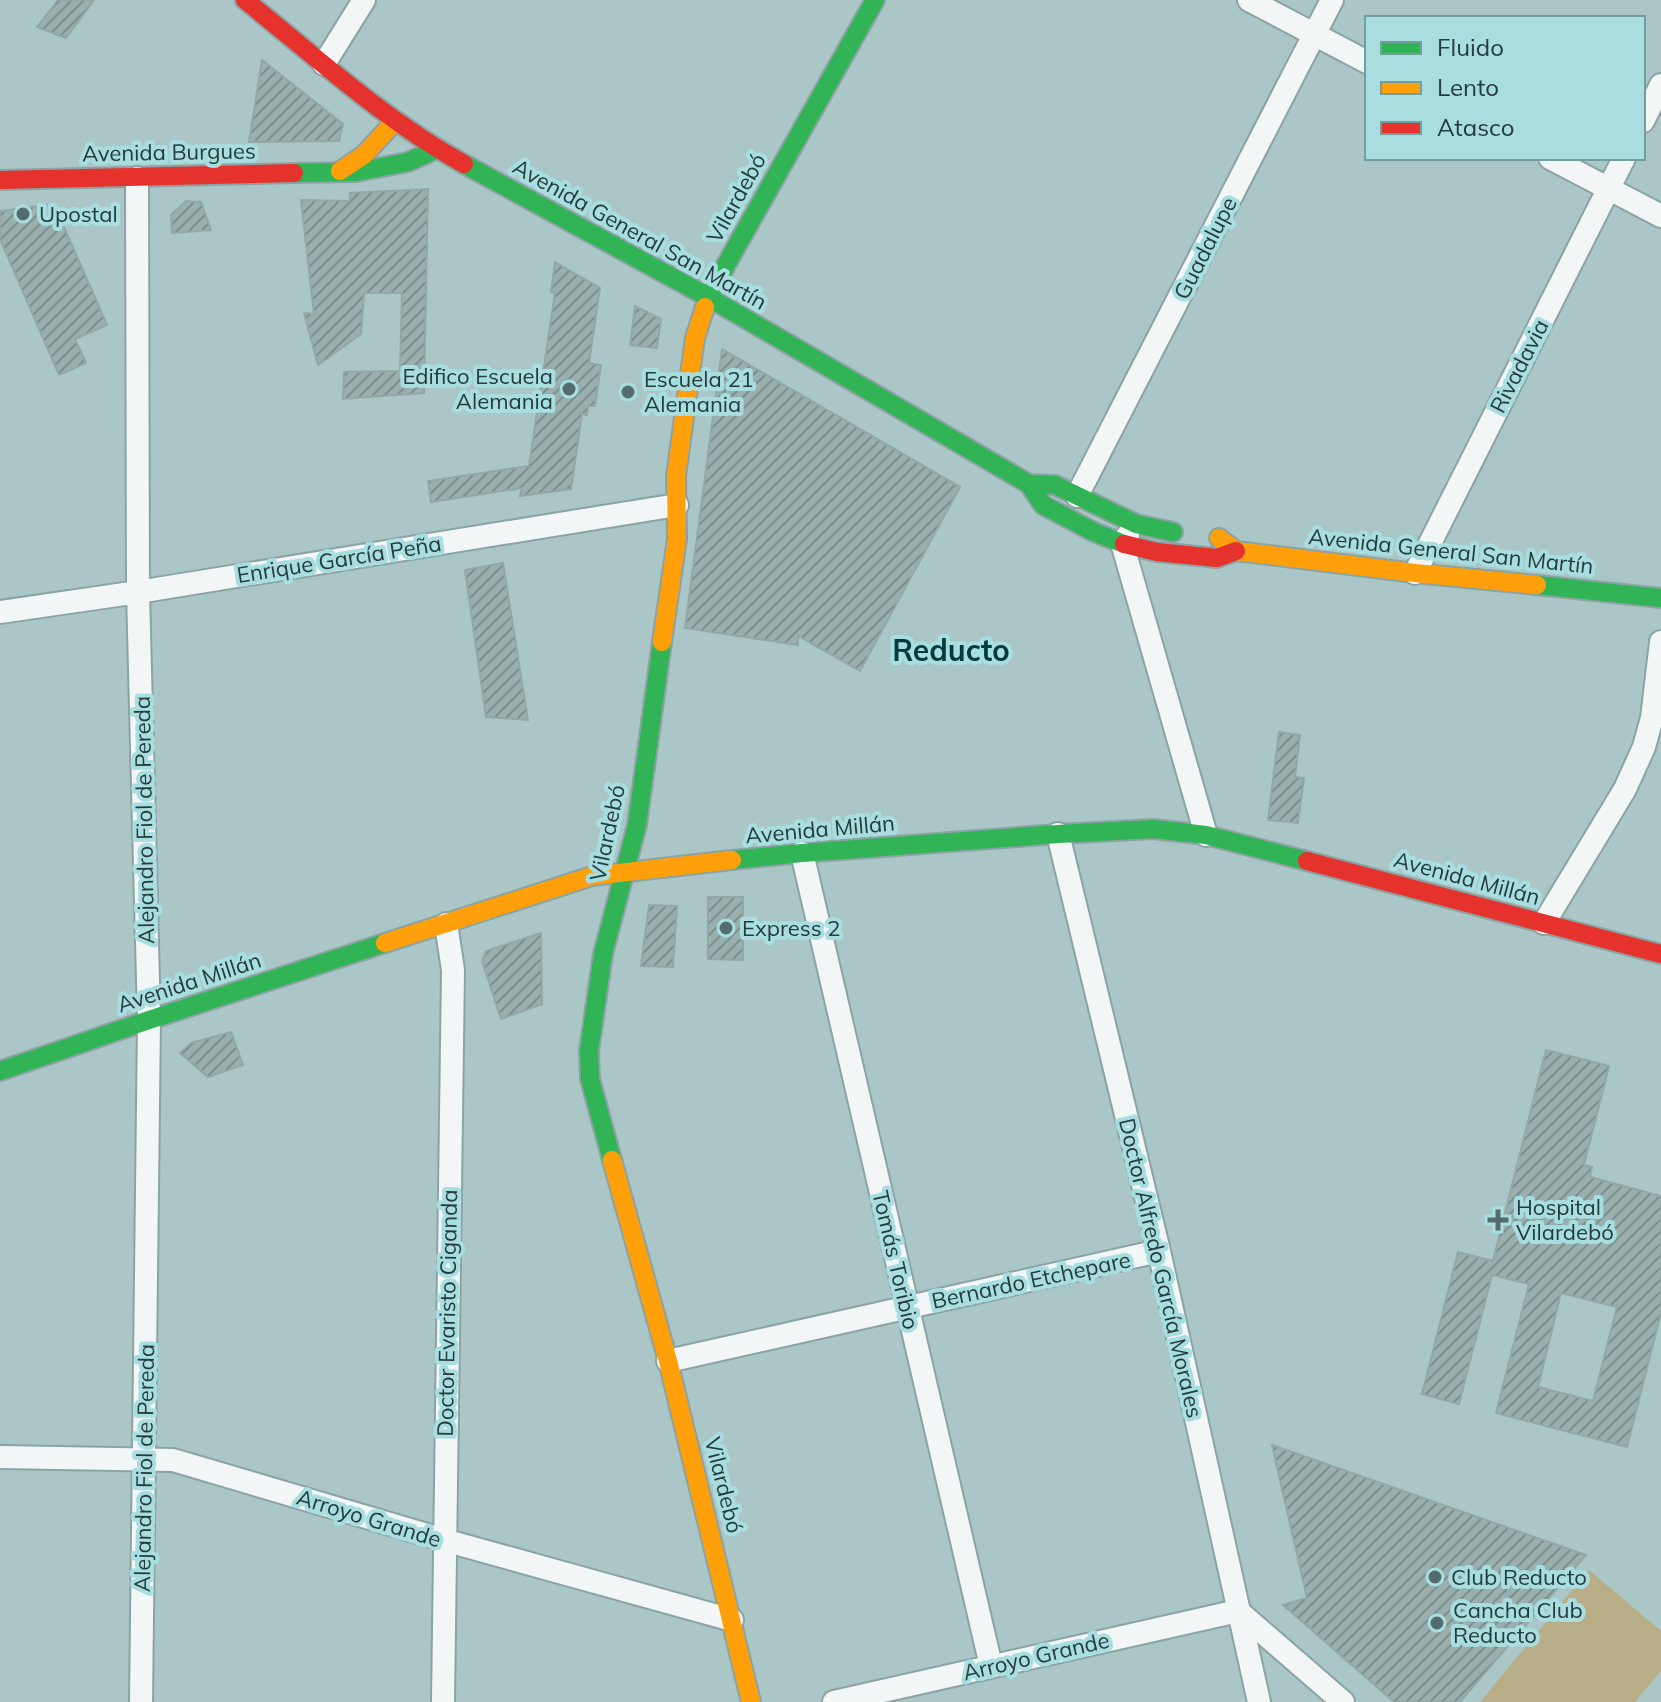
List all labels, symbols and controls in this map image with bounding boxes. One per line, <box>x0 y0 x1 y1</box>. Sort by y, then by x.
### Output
legend <box>1365 16 1645 160</box>
text: Fluido <box>1437 32 1504 62</box>
text: Lento <box>1437 72 1499 102</box>
text: Atasco <box>1437 112 1514 142</box>
street label: Avenida Burgues <box>82 136 256 168</box>
street label: Vilardebó <box>700 148 772 248</box>
street label: Avenida General San Martín <box>508 152 772 316</box>
street label: Guadalupe <box>1167 192 1243 304</box>
place label: Upostal <box>39 200 118 228</box>
marker: Upostal <box>14 205 32 223</box>
street label: Rivadavia <box>1483 314 1555 418</box>
place label: Edifico Escuela Alemania <box>402 362 553 415</box>
place label: Escuela 21 Alemania <box>644 365 754 418</box>
marker: Edifico Escuela Alemania <box>560 380 578 398</box>
marker: Escuela 21 Alemania <box>619 383 637 401</box>
street label: Avenida General San Martín <box>1307 522 1595 580</box>
street label: Enrique García Peña <box>235 529 443 589</box>
district label: Reducto <box>892 631 1010 669</box>
street label: Alejandro Fiol de Pereda <box>128 696 160 944</box>
street label: Vilardebó <box>583 782 631 884</box>
street label: Avenida Millán <box>744 809 896 849</box>
street label: Avenida Millán <box>1391 845 1543 911</box>
place label: Express 2 <box>742 914 841 942</box>
marker: Express 2 <box>717 919 735 937</box>
street label: Avenida Millán <box>113 946 265 1018</box>
street label: Doctor Alfredo García Morales <box>1113 1115 1209 1421</box>
street label: Tomás Toribio <box>866 1188 926 1332</box>
street label: Doctor Evaristo Ciganda <box>431 1189 463 1437</box>
place label: Hospital Vilardebó <box>1516 1193 1614 1246</box>
marker: Hospital Vilardebó <box>1487 1209 1509 1231</box>
street label: Bernardo Etchepare <box>929 1245 1133 1315</box>
street label: Alejandro Fiol de Pereda <box>128 1344 160 1592</box>
street label: Vilardebó <box>699 1434 749 1536</box>
street label: Arroyo Grande <box>293 1483 445 1553</box>
place label: Club Reducto <box>1451 1563 1587 1591</box>
marker: Club Reducto <box>1426 1568 1444 1586</box>
place label: Cancha Club Reducto <box>1453 1596 1583 1649</box>
marker: Cancha Club Reducto <box>1428 1614 1446 1632</box>
street label: Arroyo Grande <box>960 1626 1112 1686</box>

